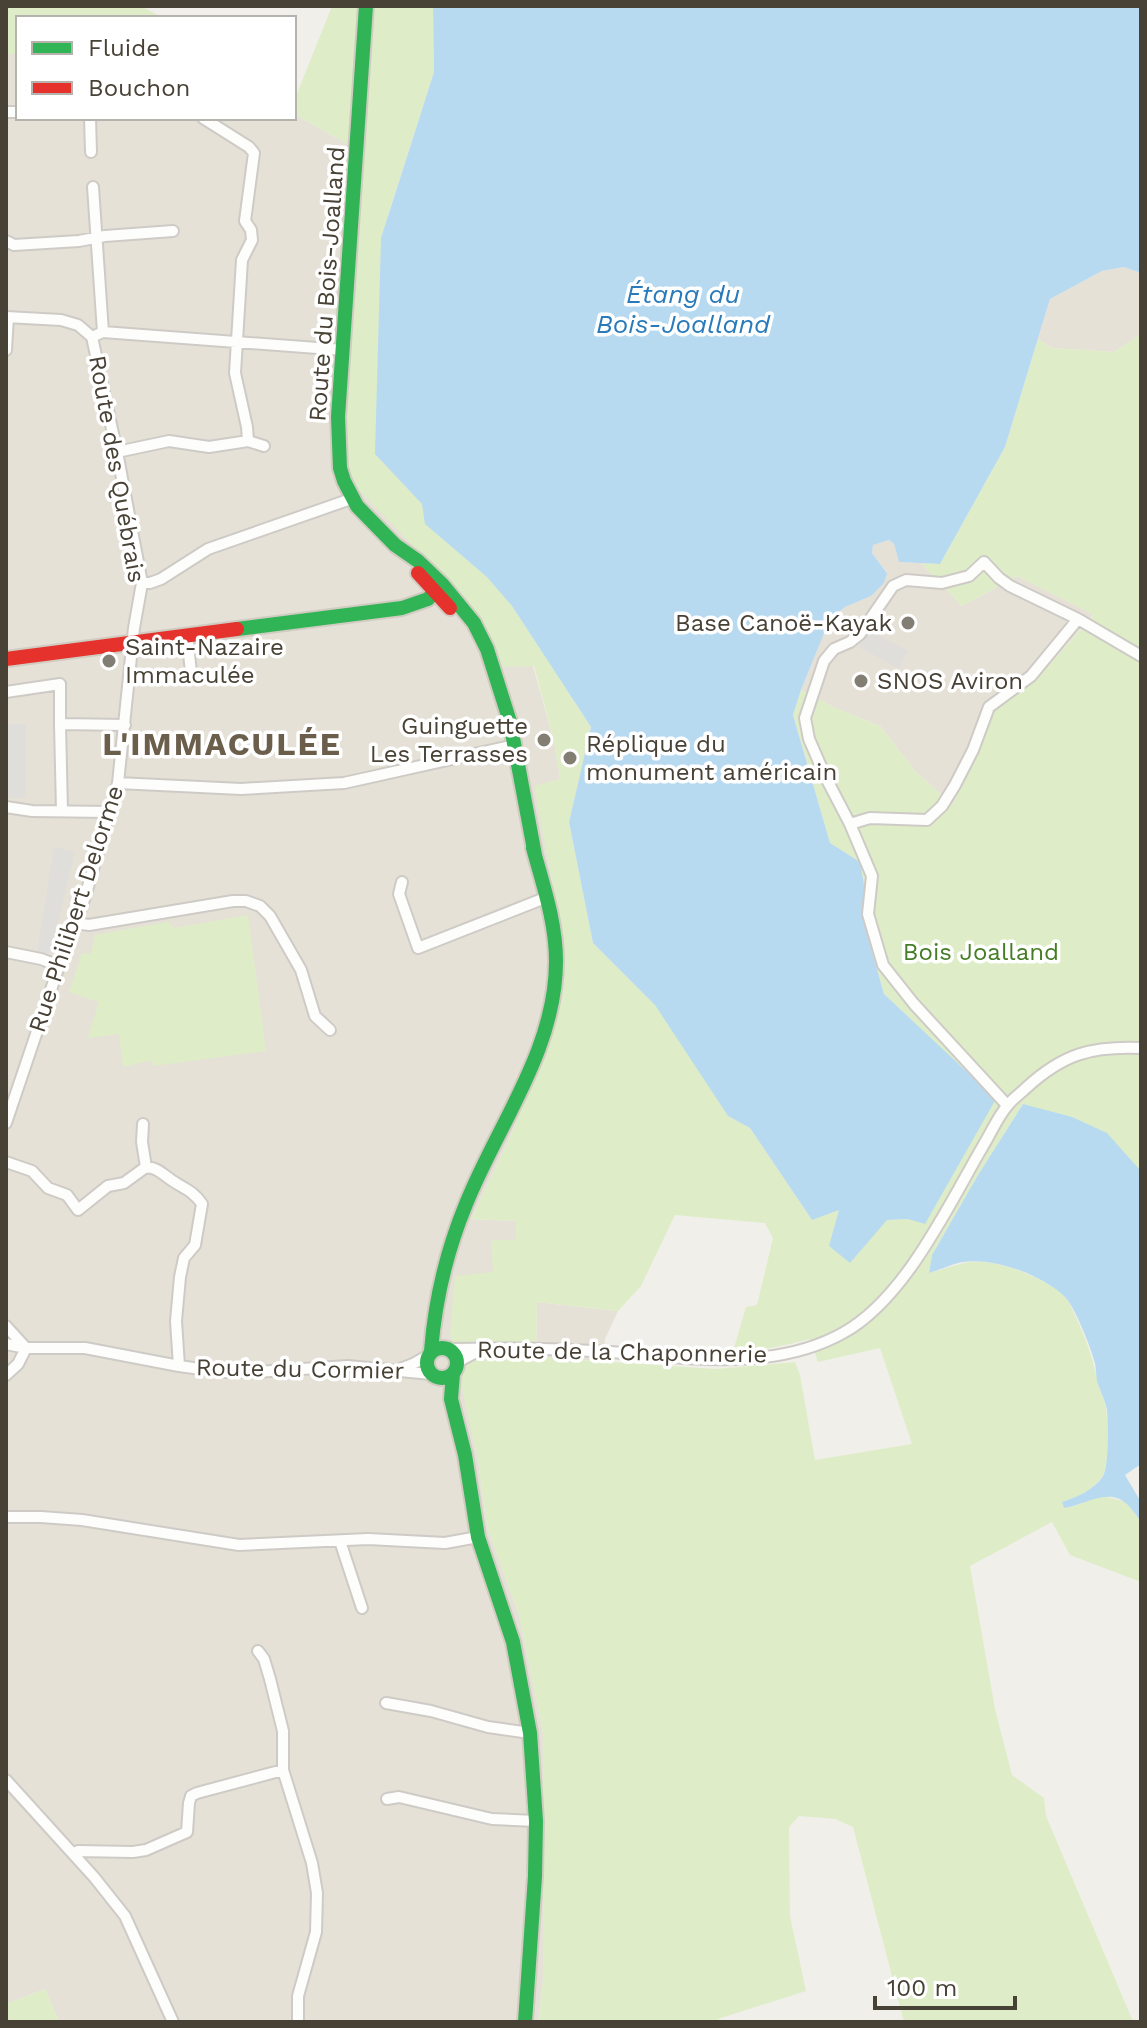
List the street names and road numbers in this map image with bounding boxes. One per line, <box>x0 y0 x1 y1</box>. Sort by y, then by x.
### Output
street label: Route du Bois-Joalland <box>303 145 351 423</box>
street label: Route des Québrais <box>83 353 151 585</box>
street label: Rue Philibert Delorme <box>23 782 129 1036</box>
street label: Route de la Chaponnerie <box>477 1335 767 1369</box>
street label: Route du Cormier <box>196 1353 405 1385</box>

